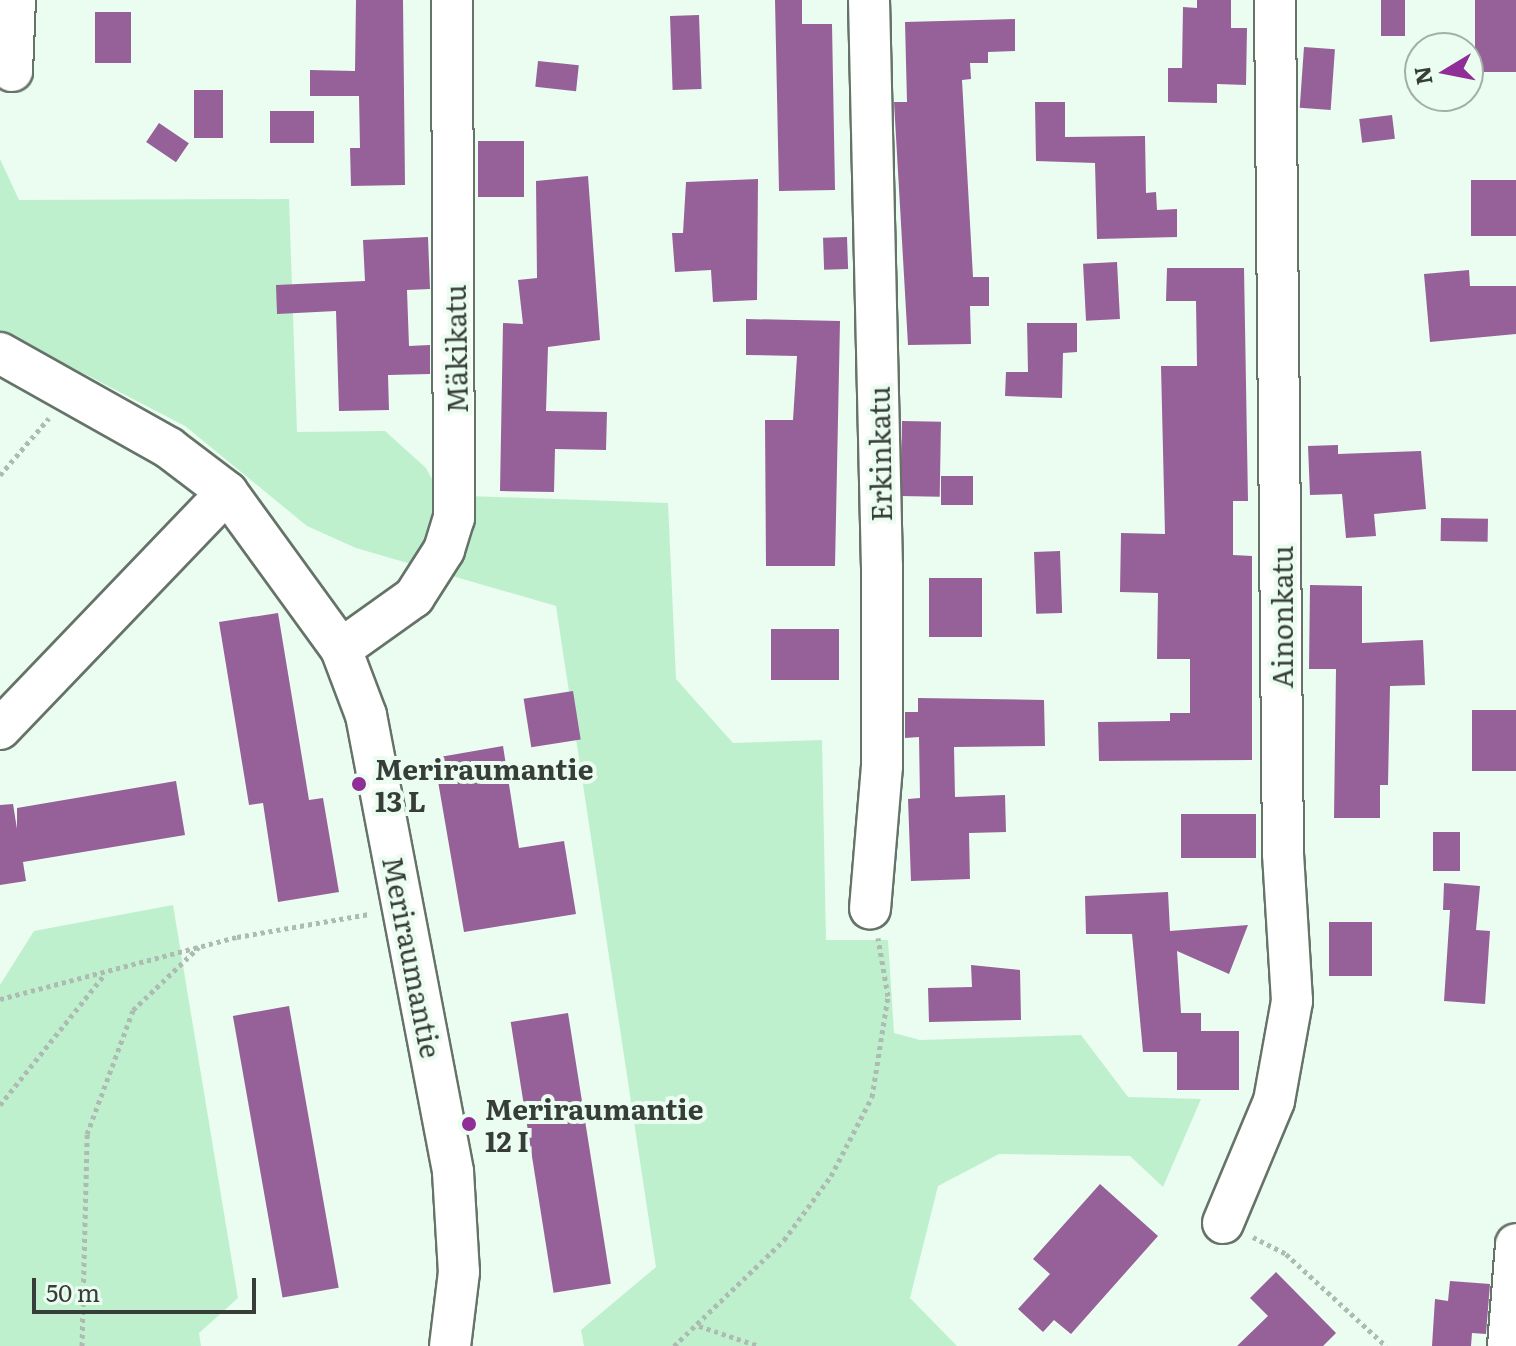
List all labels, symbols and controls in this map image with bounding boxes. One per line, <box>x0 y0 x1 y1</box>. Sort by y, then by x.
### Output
north arrow <box>1404 32 1484 112</box>
text: N <box>1404 64 1440 88</box>
street label: Mäkikatu <box>437 284 473 414</box>
street label: Erkinkatu <box>861 386 897 522</box>
street label: Ainonkatu <box>1264 545 1298 689</box>
place label: Meriraumantie 13 L <box>375 751 594 817</box>
marker: Meriraumantie 13 L <box>350 775 368 793</box>
street label: Meriraumantie <box>377 853 449 1061</box>
place label: Meriraumantie 12 I <box>485 1091 704 1157</box>
marker: Meriraumantie 12 I <box>460 1115 478 1133</box>
scale bar <box>36 1262 260 1312</box>
text: 50 m <box>46 1274 100 1309</box>

